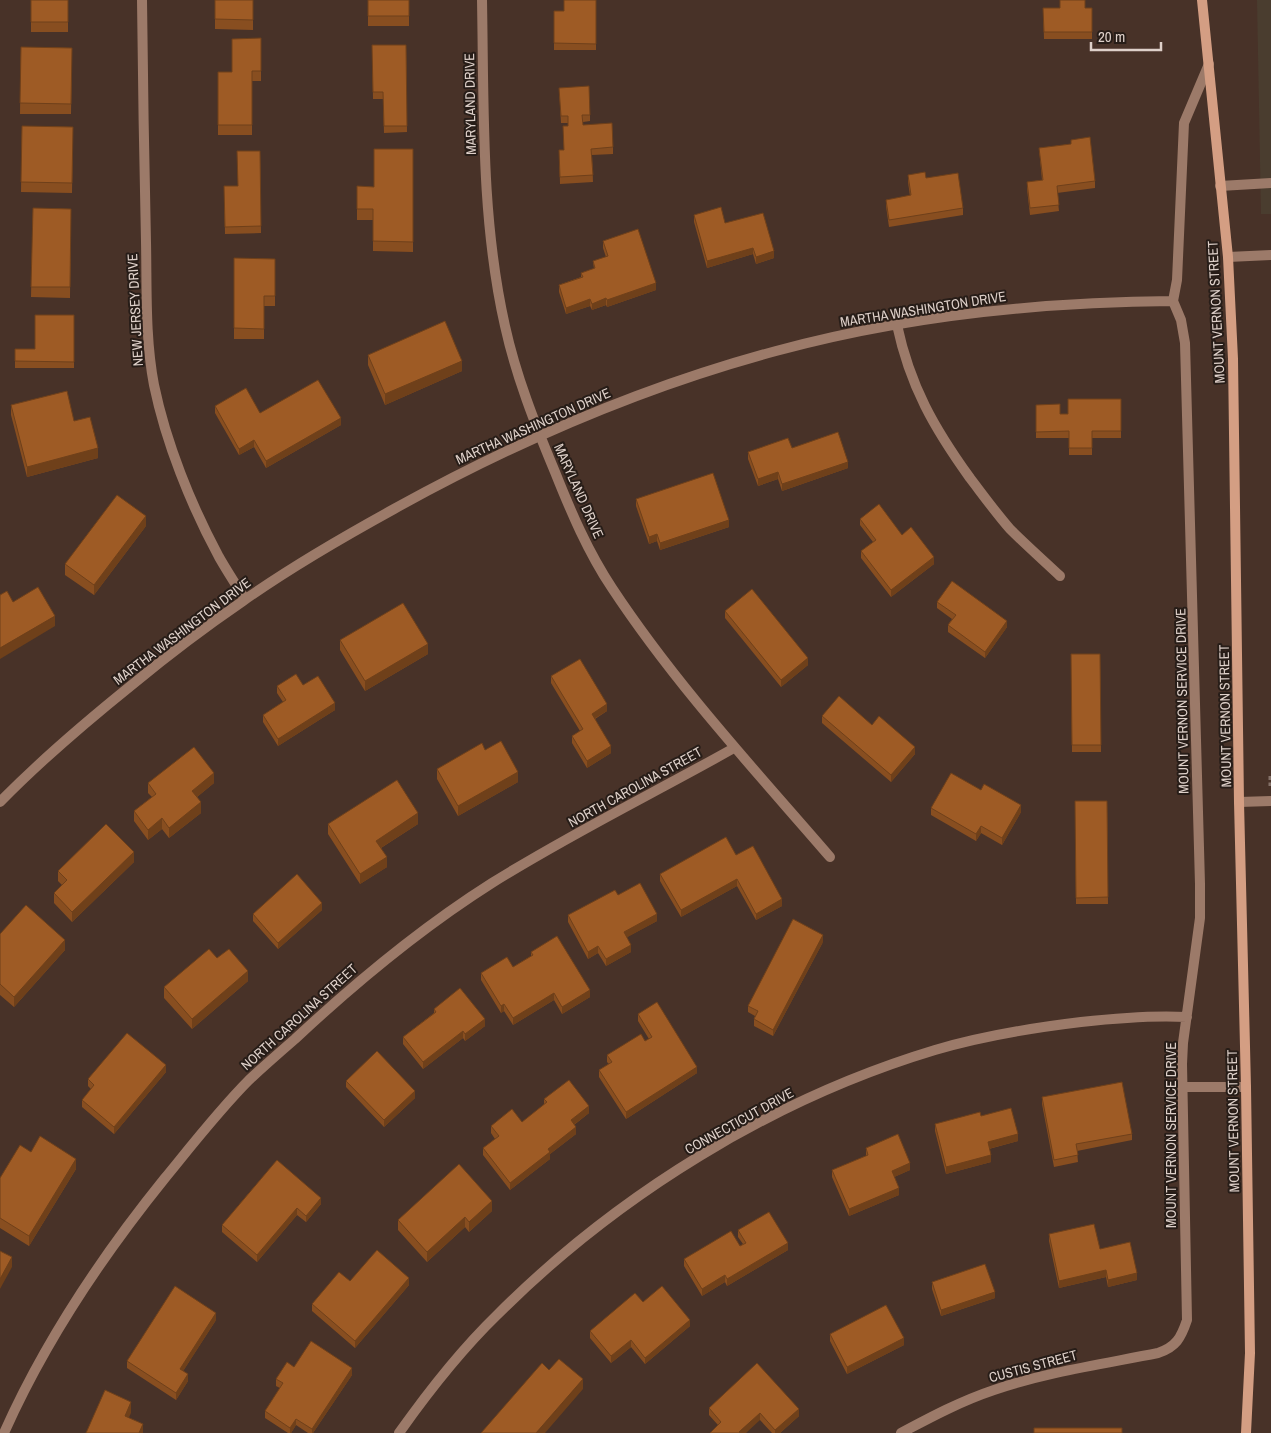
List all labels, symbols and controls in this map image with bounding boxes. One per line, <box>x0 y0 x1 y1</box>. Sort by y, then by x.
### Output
scale bar <box>1091 20 1161 52</box>
text: 20 m <box>1098 26 1125 47</box>
street label: MARYLAND DRIVE <box>460 53 480 155</box>
street label: MOUNT VERNON STREET <box>1203 240 1229 384</box>
street label: NEW JERSEY DRIVE <box>123 253 147 367</box>
street label: MARTHA WASHINGTON DRIVE <box>839 287 1007 331</box>
street label: MARTHA WASHINGTON DRIVE <box>453 384 613 468</box>
street label: MARYLAND DRIVE <box>550 441 608 541</box>
street label: MARTHA WASHINGTON DRIVE <box>110 573 254 689</box>
street label: MOUNT VERNON SERVICE DRIVE <box>1171 608 1193 794</box>
street label: MOUNT VERNON STREET <box>1215 645 1235 787</box>
street label: NORTH CAROLINA STREET <box>565 743 705 831</box>
street label: NORTH CAROLINA STREET <box>237 960 361 1074</box>
street label: MOUNT VERNON SERVICE DRIVE <box>1162 1042 1180 1228</box>
street label: MOUNT VERNON STREET <box>1223 1050 1243 1192</box>
street label: CONNECTICUT DRIVE <box>681 1084 797 1158</box>
street label: CUSTIS STREET <box>987 1346 1079 1386</box>

